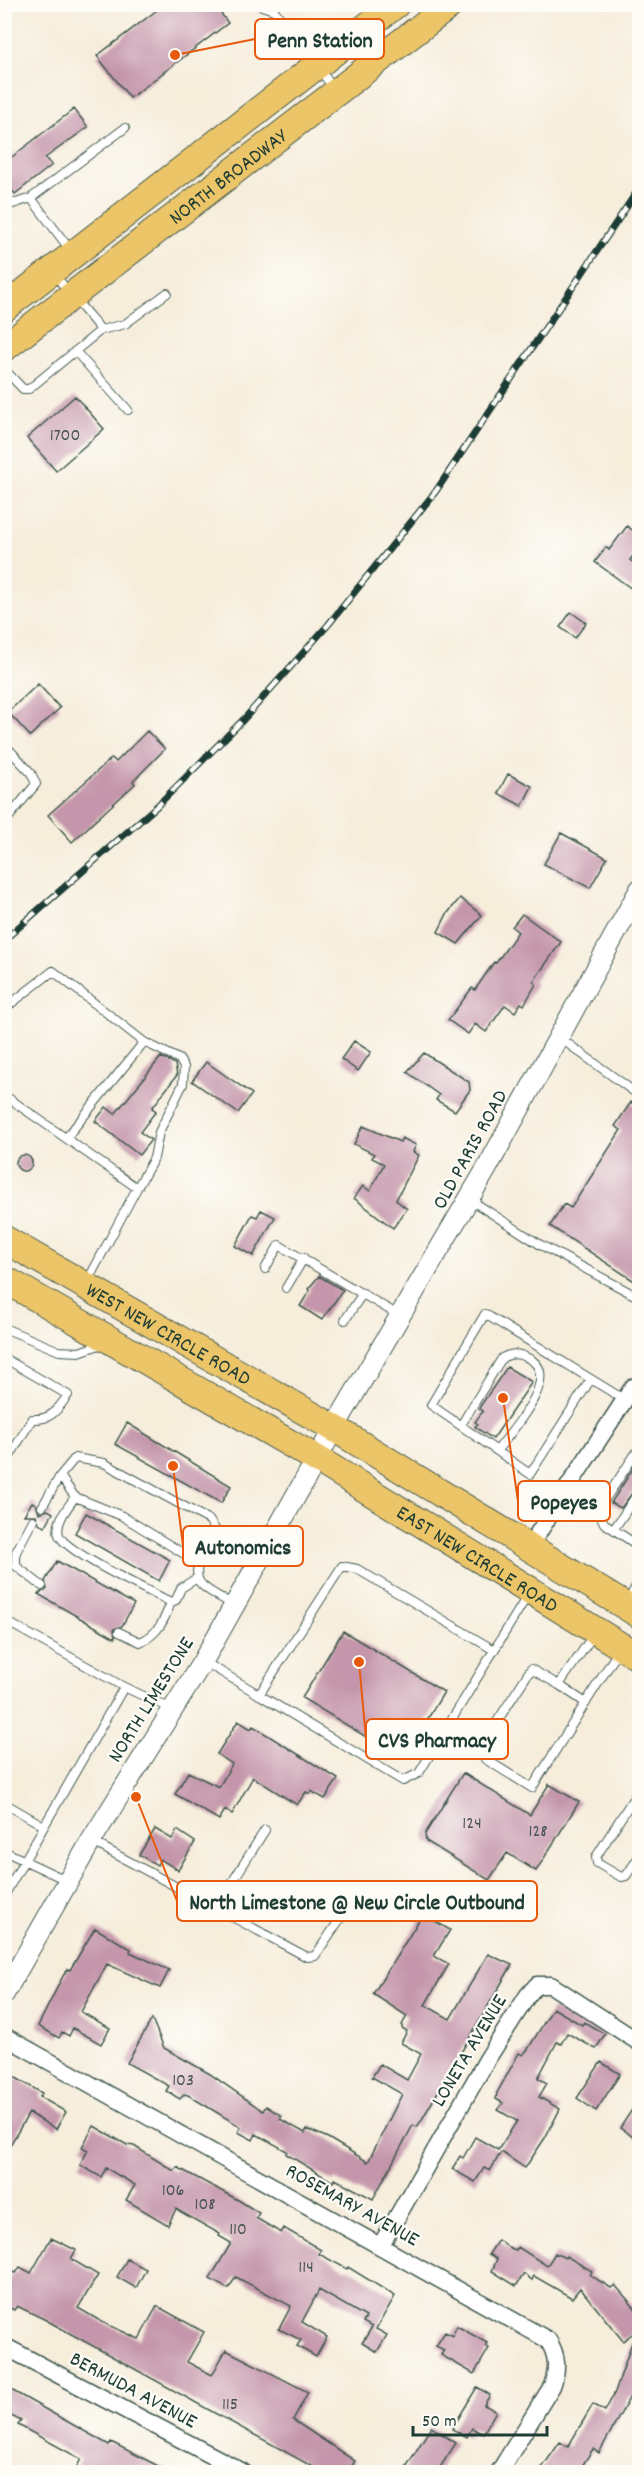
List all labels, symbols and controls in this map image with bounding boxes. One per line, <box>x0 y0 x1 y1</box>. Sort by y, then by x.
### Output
callout: Penn Station <box>255 19 384 59</box>
text: Penn Station <box>267 27 373 58</box>
street label: NORTH BROADWAY <box>164 122 296 234</box>
house number: 1700 <box>50 424 80 449</box>
street label: OLD PARIS ROAD <box>426 1085 517 1216</box>
street label: WEST NEW CIRCLE ROAD <box>79 1277 256 1395</box>
callout: Popeyes <box>518 1481 610 1521</box>
text: Popeyes <box>530 1489 598 1520</box>
street label: EAST NEW CIRCLE ROAD <box>390 1499 563 1622</box>
callout: Autonomics <box>183 1526 303 1566</box>
text: Autonomics <box>195 1534 291 1565</box>
street label: NORTH LIMESTONE <box>102 1632 203 1769</box>
callout: CVS Pharmacy <box>366 1719 508 1759</box>
text: CVS Pharmacy <box>378 1727 497 1758</box>
house number: 124 <box>462 1812 482 1837</box>
house number: 128 <box>528 1820 548 1845</box>
callout: North Limestone @ New Circle Outbound <box>177 1881 537 1921</box>
text: North Limestone @ New Circle Outbound <box>189 1889 525 1920</box>
street label: LONETA AVENUE <box>425 1989 516 2113</box>
house number: 103 <box>172 2069 194 2094</box>
street label: ROSEMARY AVENUE <box>279 2157 424 2256</box>
house number: 106 <box>162 2179 184 2204</box>
house number: 108 <box>195 2193 215 2218</box>
house number: 110 <box>229 2218 247 2243</box>
house number: 114 <box>298 2256 314 2281</box>
street label: BERMUDA AVENUE <box>64 2345 202 2438</box>
house number: 115 <box>222 2393 238 2418</box>
scale bar <box>413 2399 546 2437</box>
text: 50 m <box>422 2410 457 2435</box>

